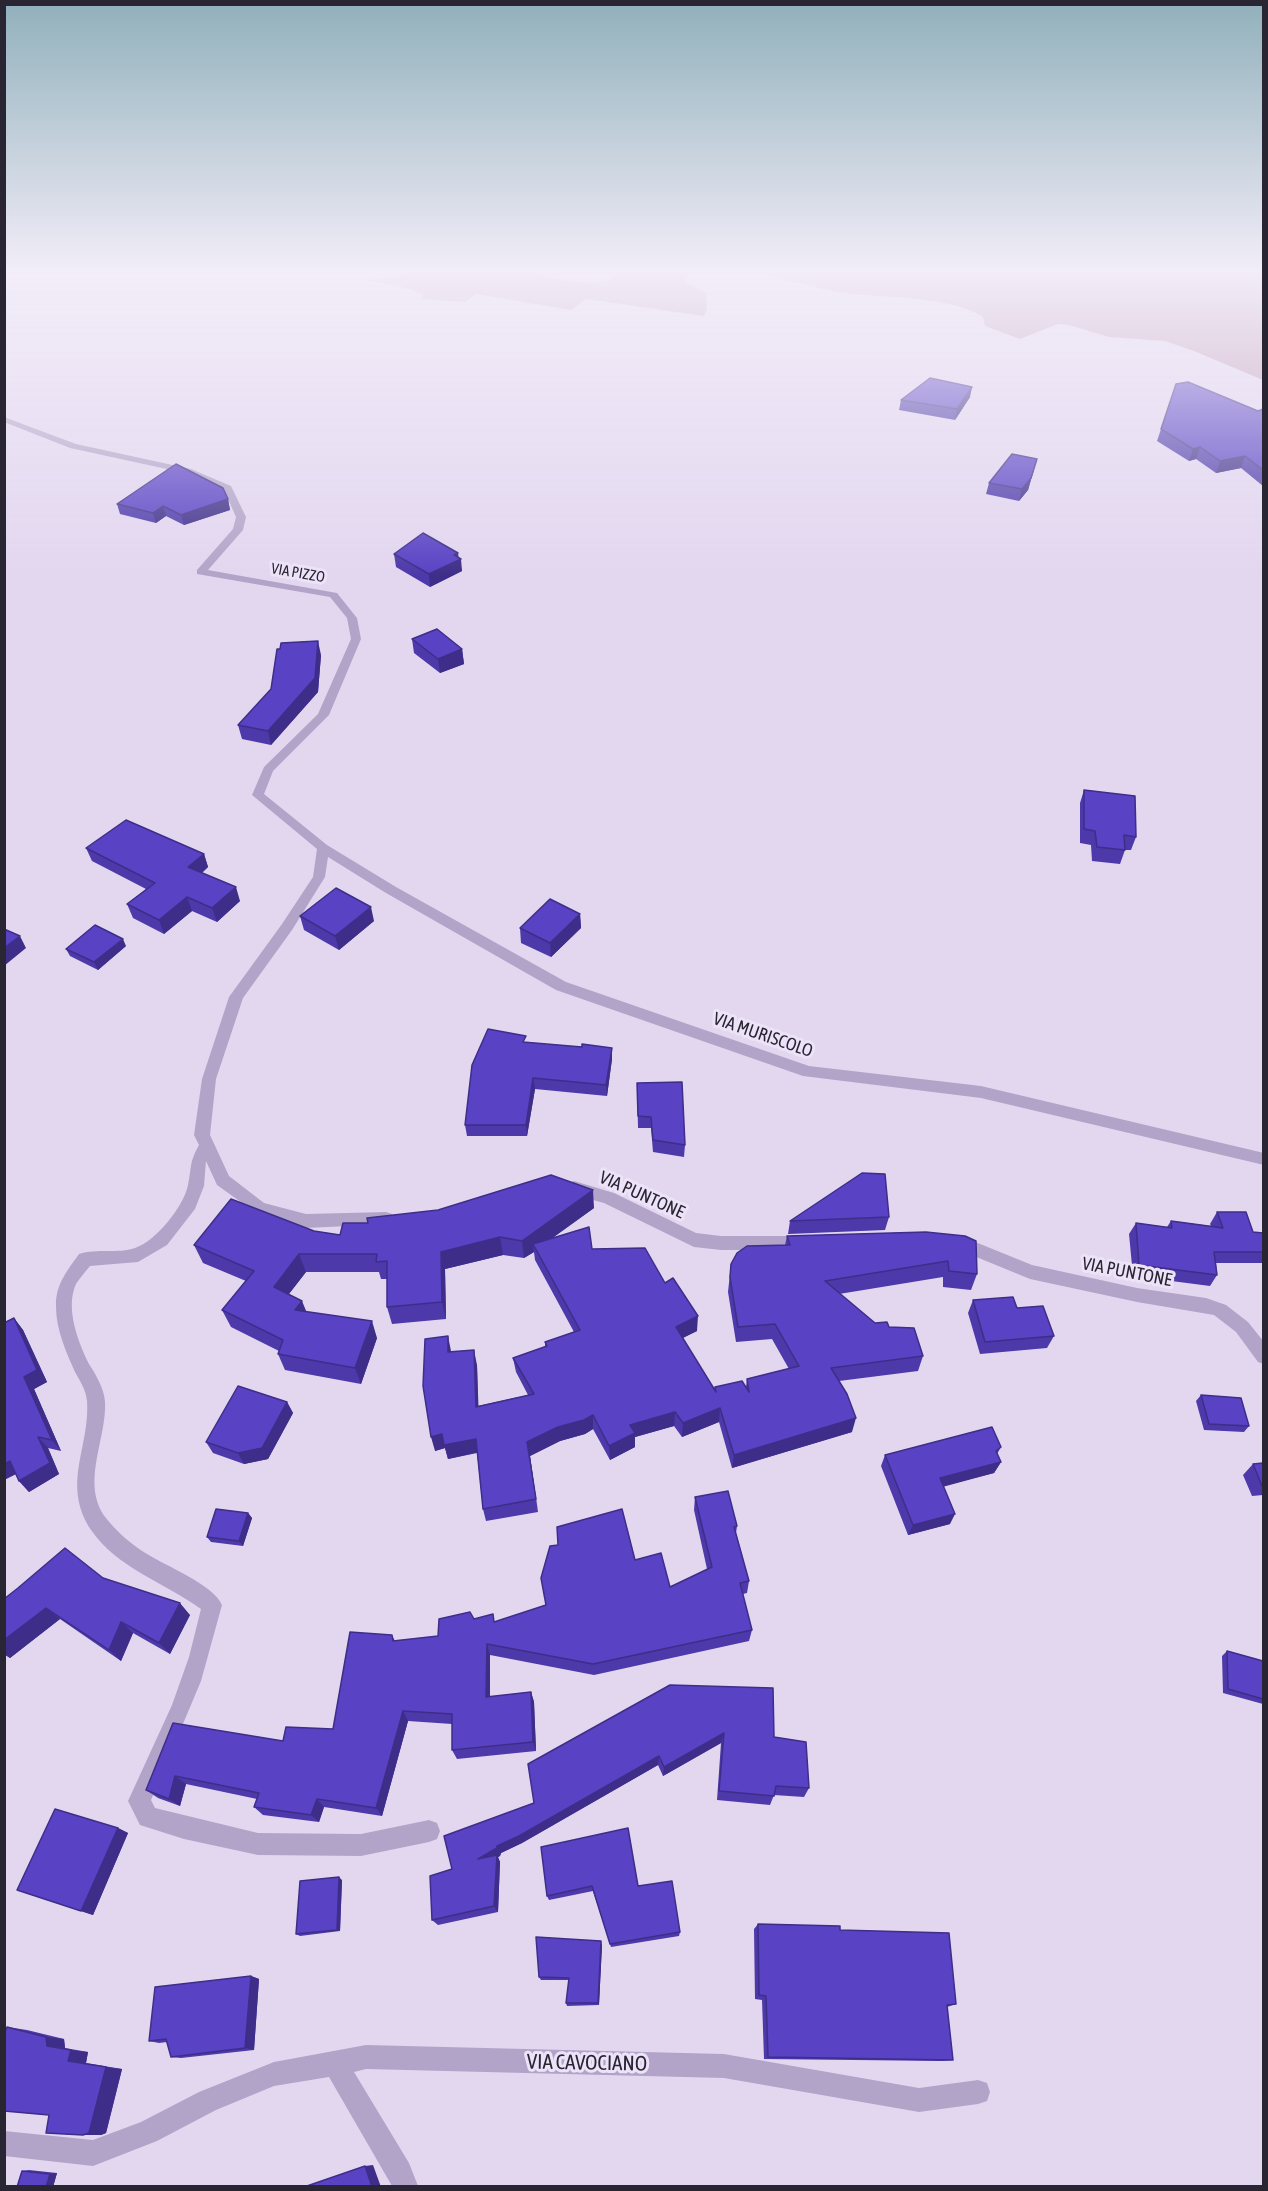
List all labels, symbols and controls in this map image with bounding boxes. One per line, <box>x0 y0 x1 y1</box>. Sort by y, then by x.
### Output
street label: VIA PIZZO <box>270 559 326 587</box>
street label: VIA MURISCOLO <box>710 1008 816 1062</box>
street label: VIA PUNTONE <box>596 1167 688 1223</box>
street label: VIA PUNTONE <box>1080 1253 1174 1291</box>
street label: VIA CAVOCIANO <box>527 2049 647 2077</box>

